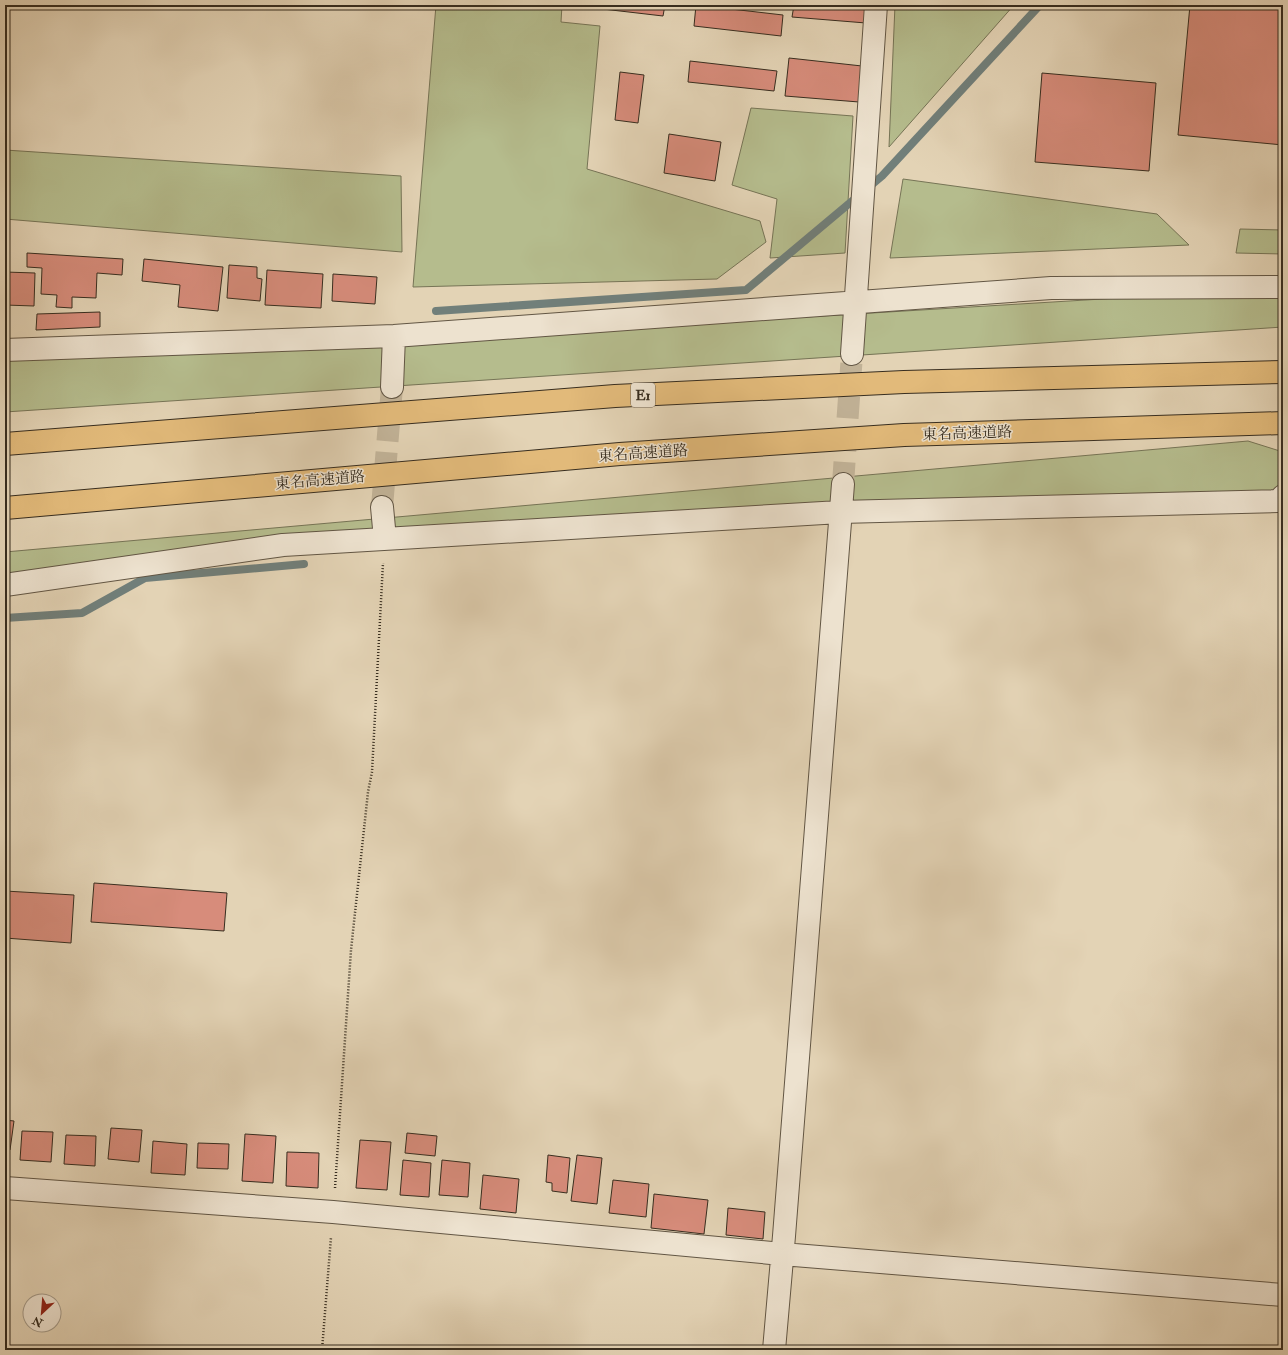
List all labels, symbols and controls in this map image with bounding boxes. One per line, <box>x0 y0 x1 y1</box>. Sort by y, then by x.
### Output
road number: E1 <box>631 383 655 407</box>
street label: 東名高速道路 <box>922 422 1012 445</box>
street label: 東名高速道路 <box>597 441 689 466</box>
street label: 東名高速道路 <box>274 467 366 494</box>
north arrow <box>22 1293 62 1333</box>
text: N <box>30 1313 46 1330</box>

